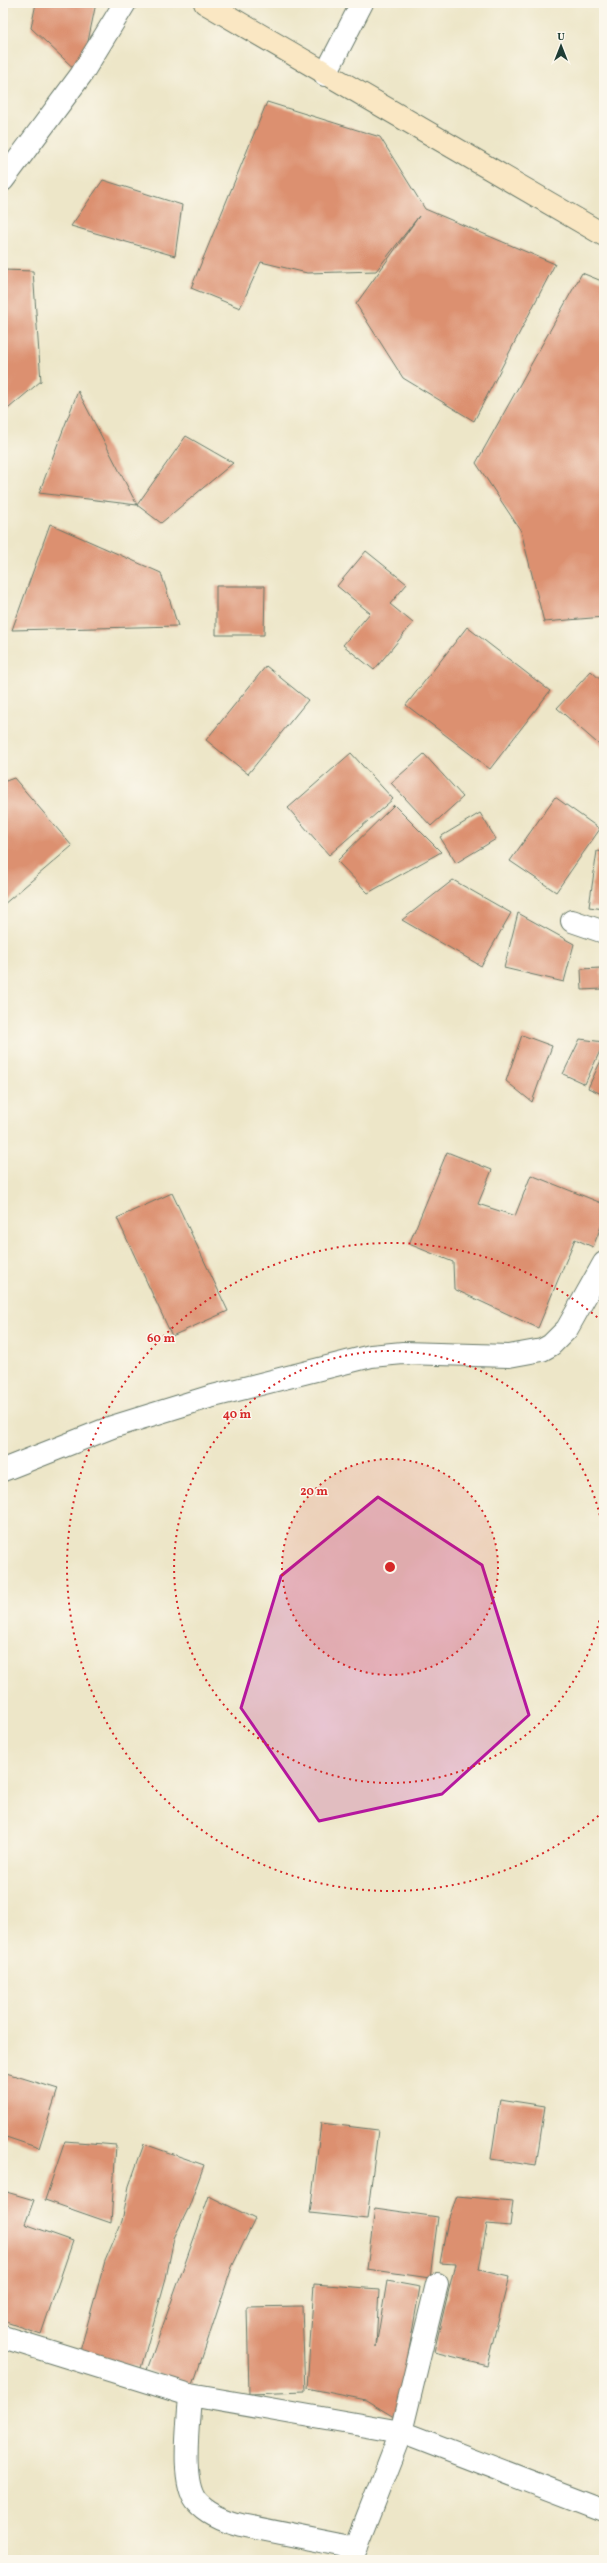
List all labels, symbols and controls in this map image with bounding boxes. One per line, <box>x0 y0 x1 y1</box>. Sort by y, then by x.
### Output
north arrow <box>541 26 581 66</box>
text: U <box>557 30 565 45</box>
text: 60 m <box>147 1331 175 1347</box>
text: 40 m <box>223 1407 252 1423</box>
text: 20 m <box>300 1484 328 1500</box>
centre of rings <box>383 1560 397 1574</box>

